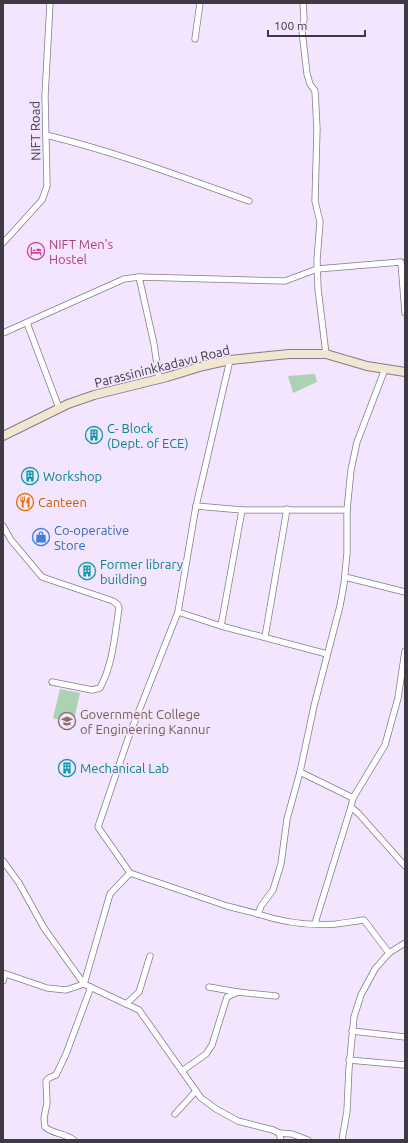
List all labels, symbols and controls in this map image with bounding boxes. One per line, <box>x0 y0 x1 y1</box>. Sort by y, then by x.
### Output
scale bar <box>268 12 365 38</box>
text: 100 m <box>274 19 307 32</box>
street label: NIFT Road <box>27 101 43 161</box>
place label: NIFT Men's Hostel <box>49 237 114 266</box>
hotel icon: NIFT Men's Hostel <box>26 241 46 261</box>
street label: Parassininkkadavu Road <box>93 342 231 390</box>
place label: C- Block (Dept. of ECE) <box>107 421 188 451</box>
building icon: C- Block (Dept. of ECE) <box>84 425 104 445</box>
building icon: Workshop <box>20 466 40 486</box>
place label: Workshop <box>43 469 102 483</box>
restaurant icon: Canteen <box>15 492 35 512</box>
place label: Canteen <box>38 495 87 509</box>
place label: Co-operative Store <box>54 523 129 552</box>
shop icon: Co-operative Store <box>31 527 51 547</box>
place label: Former library building <box>100 557 183 586</box>
building icon: Former library building <box>77 561 97 581</box>
place label: Government College of Engineering Kannur <box>80 707 210 736</box>
school or university icon: Government College of Engineering Kannur <box>57 711 77 731</box>
building icon: Mechanical Lab <box>57 758 77 778</box>
place label: Mechanical Lab <box>80 761 169 775</box>

